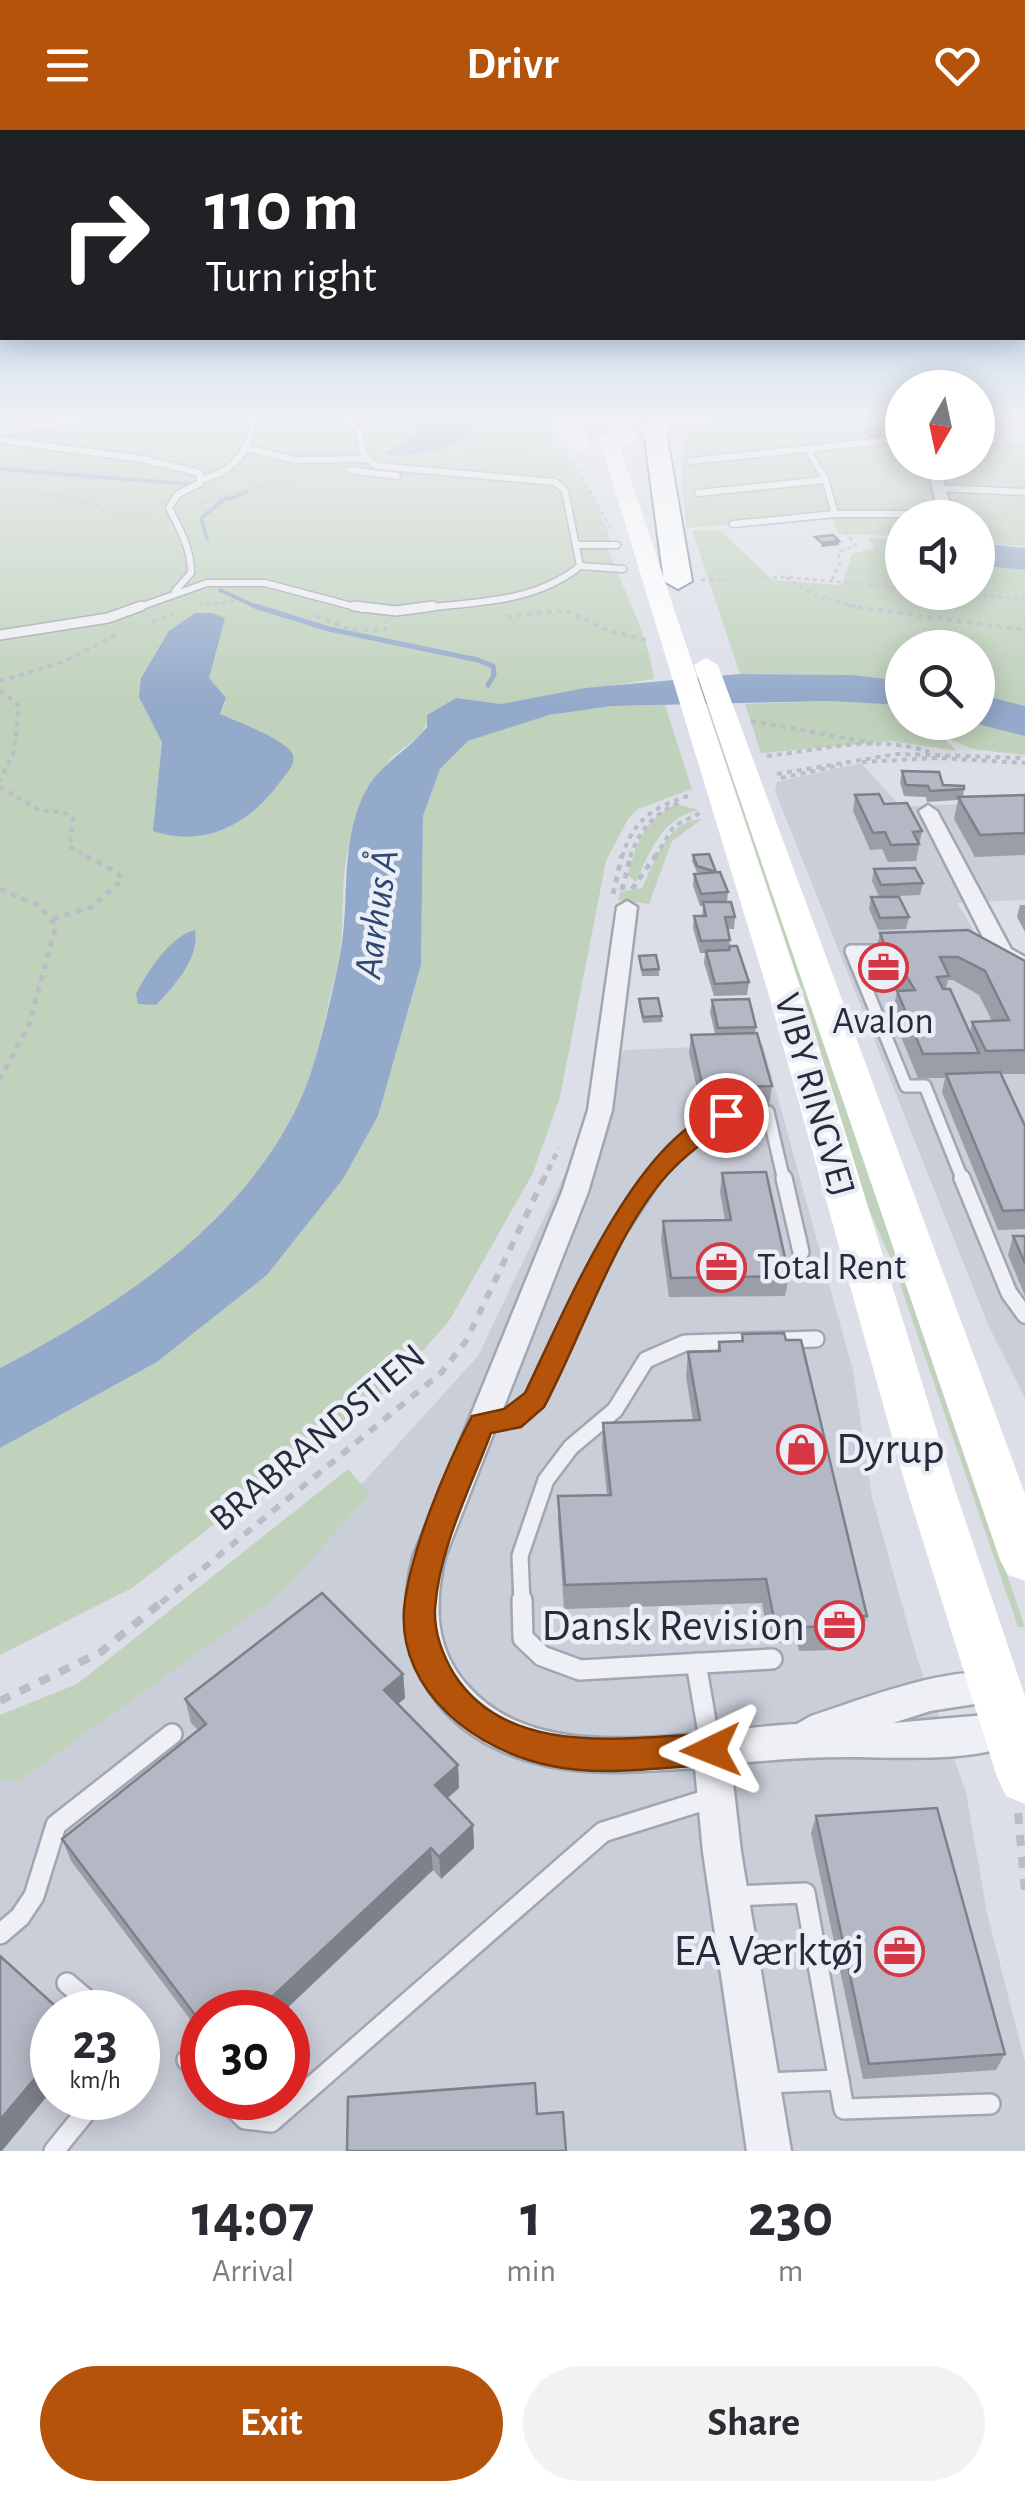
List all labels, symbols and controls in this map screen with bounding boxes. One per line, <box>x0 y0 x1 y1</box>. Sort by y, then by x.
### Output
icon: menu <box>40 38 95 93</box>
icon: heart <box>930 38 985 93</box>
text: Drivr <box>466 42 559 87</box>
icon: right <box>40 170 170 300</box>
text: 110 m <box>205 173 359 243</box>
text: Turn right <box>205 255 377 300</box>
north arrow <box>885 370 995 480</box>
map controls <box>885 370 995 740</box>
button: sound <box>885 500 995 610</box>
button: search <box>885 630 995 740</box>
water label: Aarhus Å <box>344 846 406 982</box>
office icon: Avalon <box>857 942 909 994</box>
street label: VIBY RINGVEJ <box>767 989 861 1201</box>
place label: Avalon <box>832 1003 934 1041</box>
pin <box>684 1073 769 1158</box>
icon: arrive <box>699 1088 754 1143</box>
office icon: Total Rent <box>696 1242 748 1294</box>
place label: Total Rent <box>757 1249 906 1287</box>
street label: BRABRANDSTIEN <box>203 1337 433 1539</box>
shop icon: Dyrup <box>775 1423 827 1475</box>
place label: Dyrup <box>836 1427 945 1472</box>
office icon: Dansk Revision <box>814 1600 866 1652</box>
place label: Dansk Revision <box>541 1604 805 1649</box>
position arrow <box>659 1698 763 1802</box>
office icon: EA Værktøj <box>874 1925 926 1977</box>
place label: EA Værktøj <box>674 1929 865 1974</box>
speed limit sign: 30 <box>180 1990 310 2120</box>
text: 23 <box>72 2018 118 2068</box>
text: km/h <box>69 2068 121 2093</box>
text: 14:07 <box>192 2187 314 2247</box>
text: 1 <box>520 2187 542 2247</box>
text: 230 <box>748 2187 833 2247</box>
text: Arrival <box>212 2255 294 2287</box>
text: min <box>506 2255 556 2287</box>
text: m <box>778 2255 803 2287</box>
button: Exit <box>40 2366 503 2481</box>
button: Share <box>523 2366 985 2481</box>

